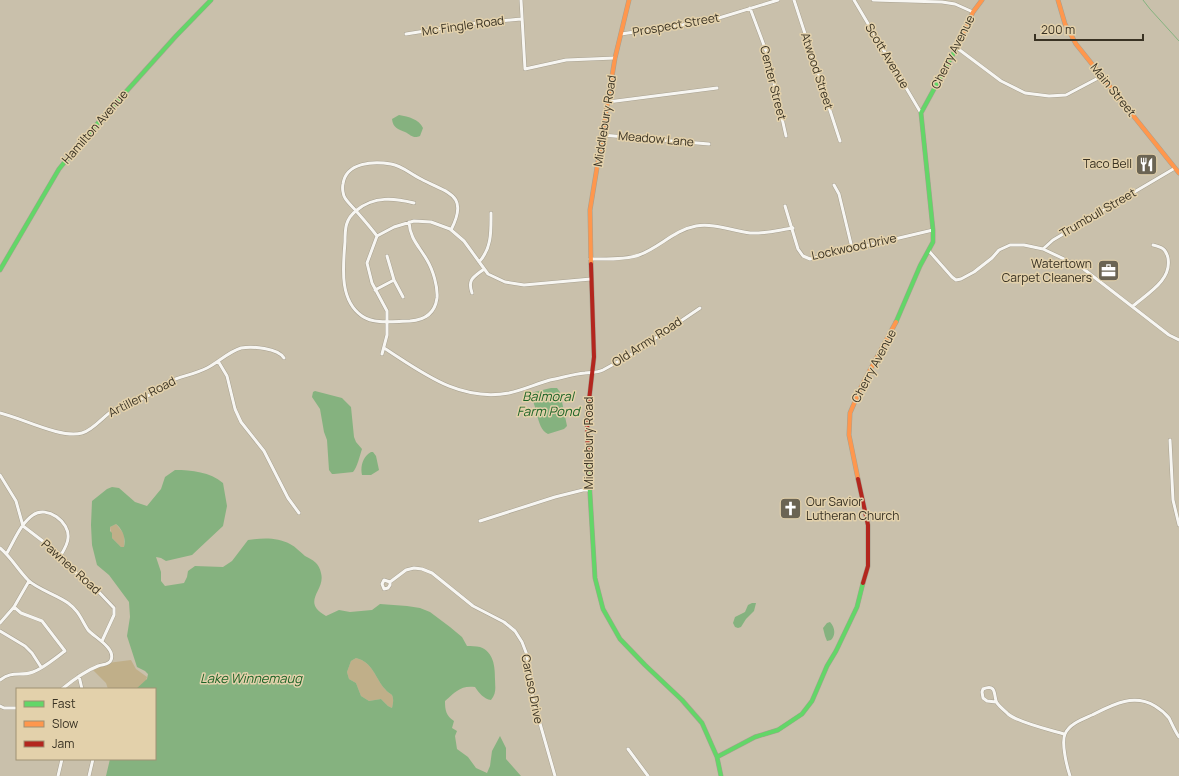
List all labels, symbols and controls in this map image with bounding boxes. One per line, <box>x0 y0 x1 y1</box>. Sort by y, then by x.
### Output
street label: Prospect Street <box>631 8 721 41</box>
street label: Mc Fingle Road <box>421 11 505 40</box>
street label: Cherry Avenue <box>927 12 979 92</box>
scale bar <box>1035 16 1143 42</box>
street label: Scott Avenue <box>861 20 914 92</box>
text: 200 m <box>1041 21 1075 38</box>
street label: Atwood Street <box>797 30 838 112</box>
street label: Center Street <box>756 44 791 122</box>
street label: Main Street <box>1087 59 1140 120</box>
street label: Middlebury Road <box>589 74 620 168</box>
street label: Hamilton Avenue <box>58 86 132 167</box>
street label: Meadow Lane <box>617 127 695 150</box>
restaurant icon: Taco Bell <box>1134 151 1160 177</box>
place label: Taco Bell <box>1083 155 1132 172</box>
street label: Trumbull Street <box>1056 184 1139 241</box>
street label: Lockwood Drive <box>810 229 898 264</box>
place label: Watertown Carpet Cleaners <box>1002 255 1092 286</box>
office icon: Watertown Carpet Cleaners <box>1095 258 1121 284</box>
street label: Old Army Road <box>609 313 685 371</box>
street label: Cherry Avenue <box>847 326 900 406</box>
street label: Artillery Road <box>105 372 178 421</box>
water label: Balmoral Farm Pond <box>517 387 582 420</box>
street label: Middlebury Road <box>580 397 597 489</box>
place label: Our Savior Lutheran Church <box>806 493 899 524</box>
church icon: Our Savior Lutheran Church <box>778 496 804 522</box>
street label: Pawnee Road <box>38 535 105 598</box>
street label: Caruso Drive <box>517 653 548 725</box>
water label: Lake Winnemaug <box>200 669 303 687</box>
legend <box>16 688 156 760</box>
text: Fast <box>52 695 76 712</box>
text: Slow <box>52 715 78 732</box>
text: Jam <box>52 735 74 752</box>

